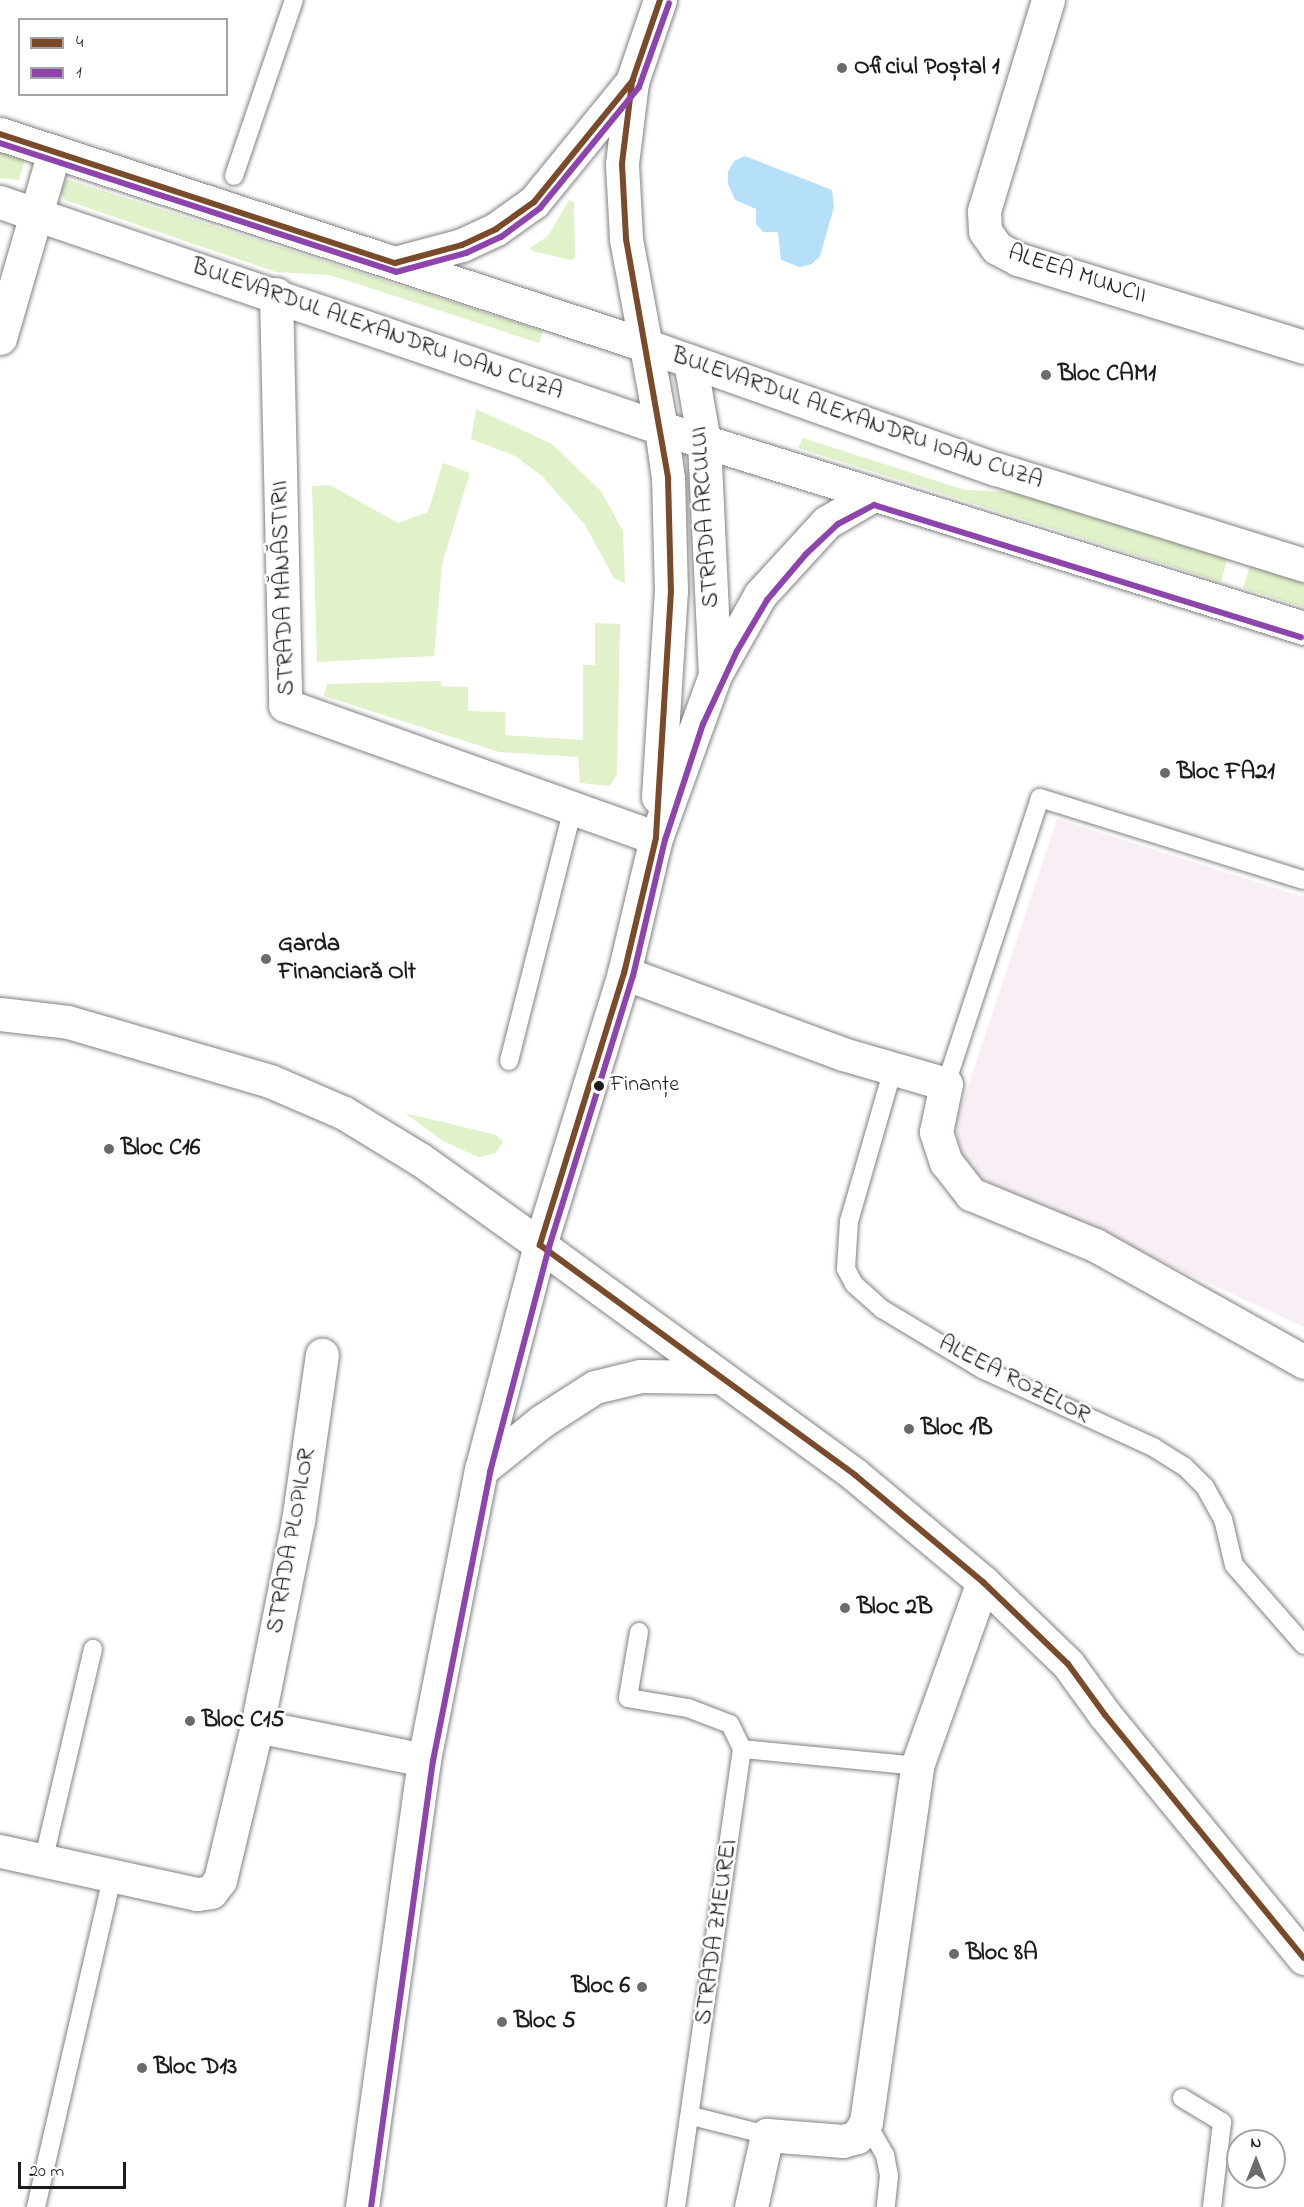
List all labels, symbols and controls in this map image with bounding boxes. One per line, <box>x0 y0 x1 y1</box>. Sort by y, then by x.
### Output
legend <box>18 18 228 96</box>
text: 4 <box>76 30 83 56</box>
place label: Oficiul Poștal 1 <box>854 54 1000 82</box>
text: 1 <box>76 60 82 86</box>
marker: Oficiul Poștal 1 <box>835 61 849 75</box>
street label: ALEEA MUNCII <box>1004 239 1150 311</box>
street label: BULEVARDUL ALEXANDRU IOAN CUZA <box>188 253 566 407</box>
street label: BULEVARDUL ALEXANDRU IOAN CUZA <box>668 342 1046 496</box>
place label: Bloc CAM1 <box>1058 361 1156 389</box>
marker: Bloc CAM1 <box>1039 368 1053 382</box>
street label: STRADA ARCULUI <box>685 425 727 609</box>
street label: STRADA MĂNĂSTIRII <box>266 480 302 696</box>
place label: Bloc FA21 <box>1177 759 1275 787</box>
marker: Bloc FA21 <box>1158 766 1172 780</box>
place label: Garda Financiară Olt <box>278 931 416 987</box>
marker: Garda Financiară Olt <box>259 952 273 966</box>
place label: Finanțe <box>610 1073 679 1099</box>
marker: Finanțe <box>593 1080 605 1092</box>
place label: Bloc C16 <box>121 1135 200 1163</box>
marker: Bloc C16 <box>102 1142 116 1156</box>
street label: ALEEA ROZELOR <box>933 1329 1095 1431</box>
place label: Bloc 1B <box>921 1415 993 1443</box>
marker: Bloc 1B <box>902 1422 916 1436</box>
street label: STRADA PLOPILOR <box>262 1446 322 1636</box>
place label: Bloc 2B <box>857 1594 933 1622</box>
marker: Bloc 2B <box>838 1601 852 1615</box>
place label: Bloc C15 <box>202 1707 284 1735</box>
marker: Bloc C15 <box>183 1714 197 1728</box>
street label: STRADA ZMEUREI <box>690 1837 744 2027</box>
place label: Bloc 8A <box>966 1940 1038 1968</box>
marker: Bloc 8A <box>947 1947 961 1961</box>
place label: Bloc 6 <box>572 1973 630 2001</box>
marker: Bloc 6 <box>635 1980 649 1994</box>
place label: Bloc 5 <box>514 2008 576 2036</box>
marker: Bloc 5 <box>495 2015 509 2029</box>
place label: Bloc D13 <box>154 2054 237 2082</box>
marker: Bloc D13 <box>135 2061 149 2075</box>
north arrow <box>1226 2129 1286 2189</box>
text: N <box>1251 2131 1261 2155</box>
scale bar <box>21 2150 129 2188</box>
text: 20 m <box>29 2159 64 2185</box>

